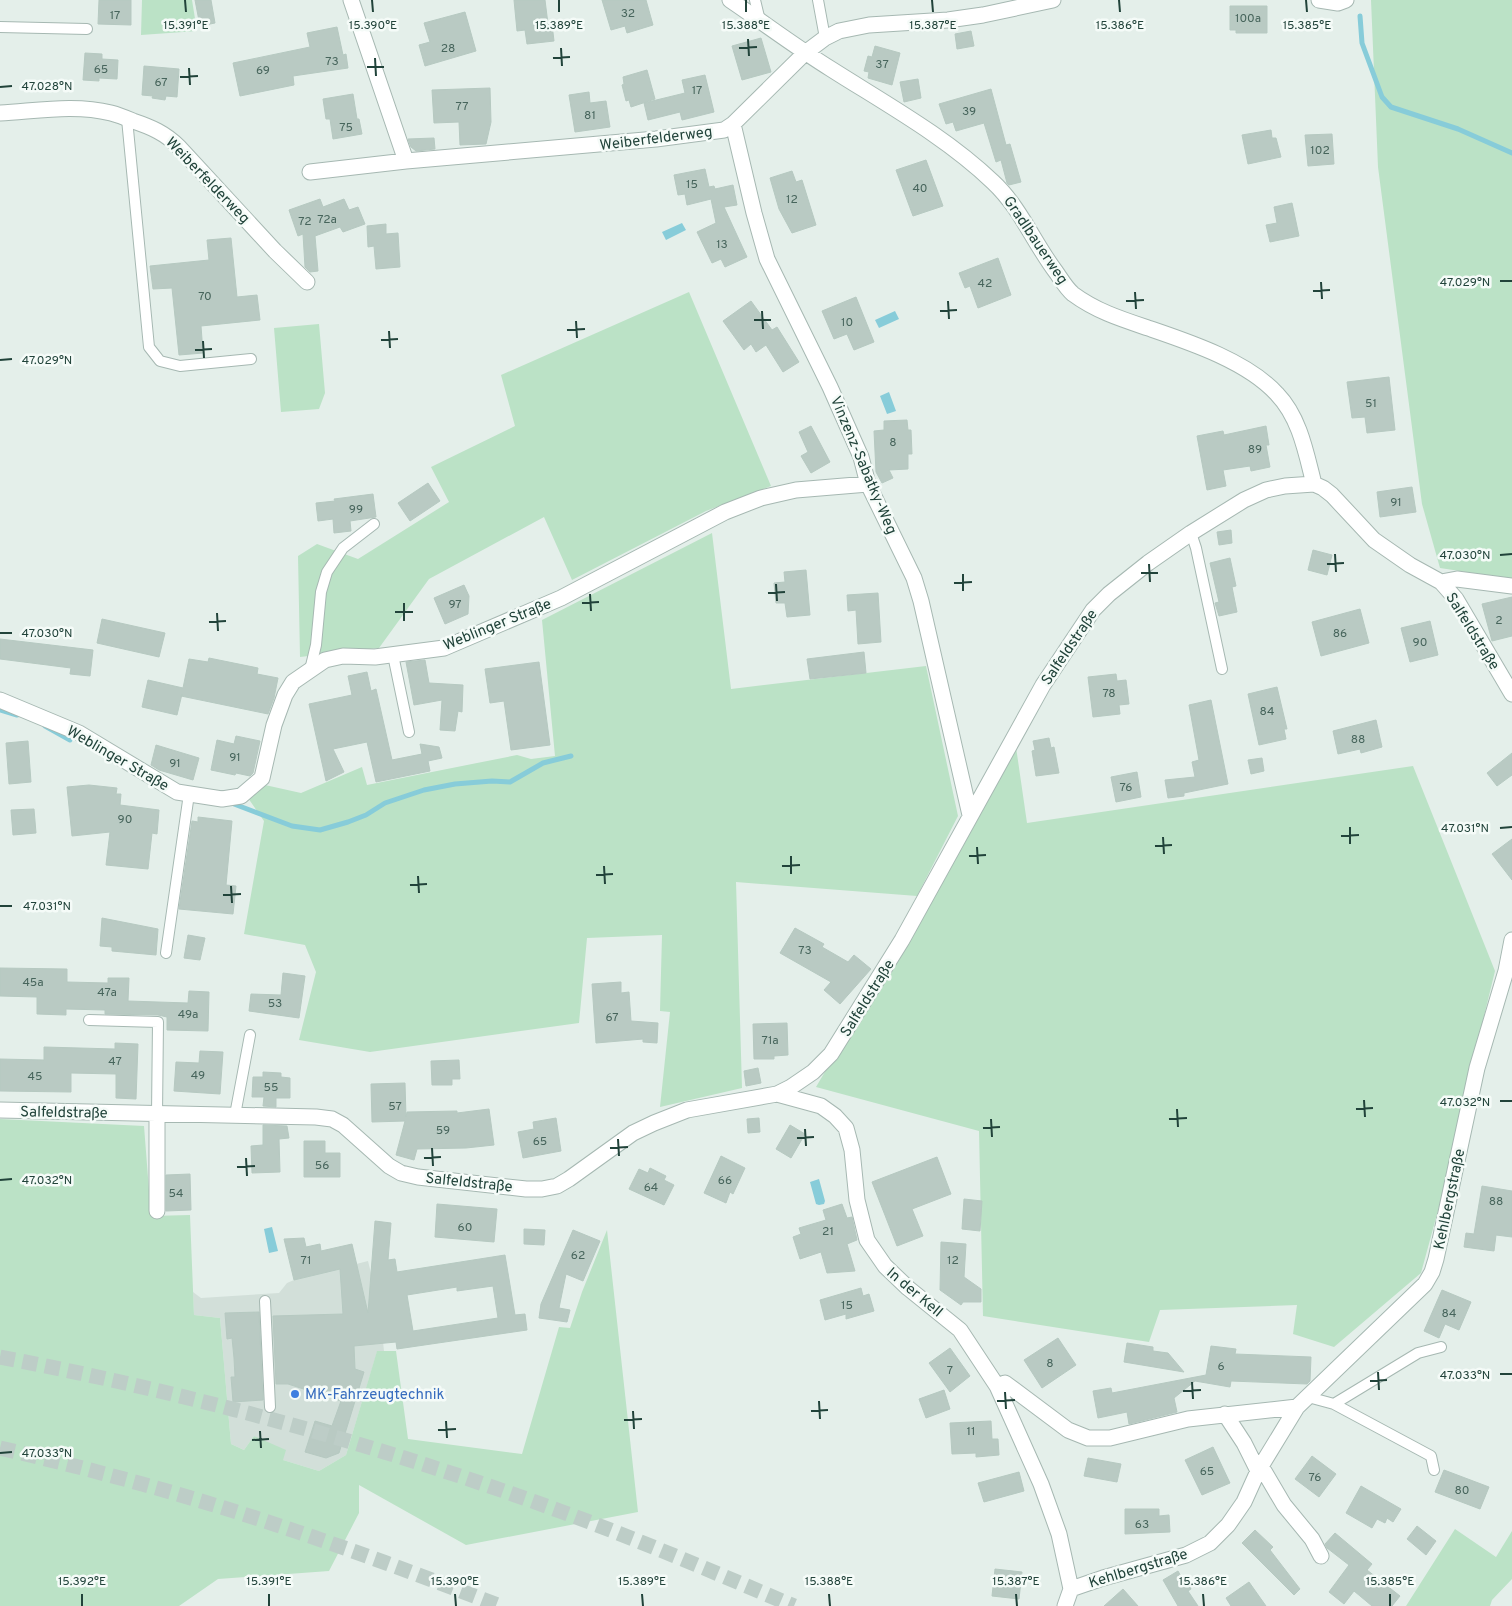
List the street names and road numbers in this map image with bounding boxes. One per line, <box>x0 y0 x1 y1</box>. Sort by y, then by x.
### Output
street label: Weiberfelderweg <box>599 123 714 156</box>
street label: Weiberfelderweg <box>161 134 253 228</box>
street label: Gradlbauerweg <box>998 193 1071 289</box>
street label: Vinzenz-Sabatky-Weg <box>825 394 900 538</box>
street label: Salfeldstraße <box>1440 590 1503 674</box>
street label: Weblinger Straße <box>441 595 554 656</box>
street label: Salfeldstraße <box>1038 606 1103 689</box>
street label: Weblinger Straße <box>63 722 172 796</box>
street label: Salfeldstraße <box>837 957 900 1041</box>
street label: Salfeldstraße <box>20 1103 108 1124</box>
street label: Kehlbergstraße <box>1431 1147 1470 1251</box>
street label: Salfeldstraße <box>424 1169 513 1198</box>
street label: In der Kell <box>882 1264 946 1322</box>
street label: Kehlbergstraße <box>1087 1545 1190 1594</box>

